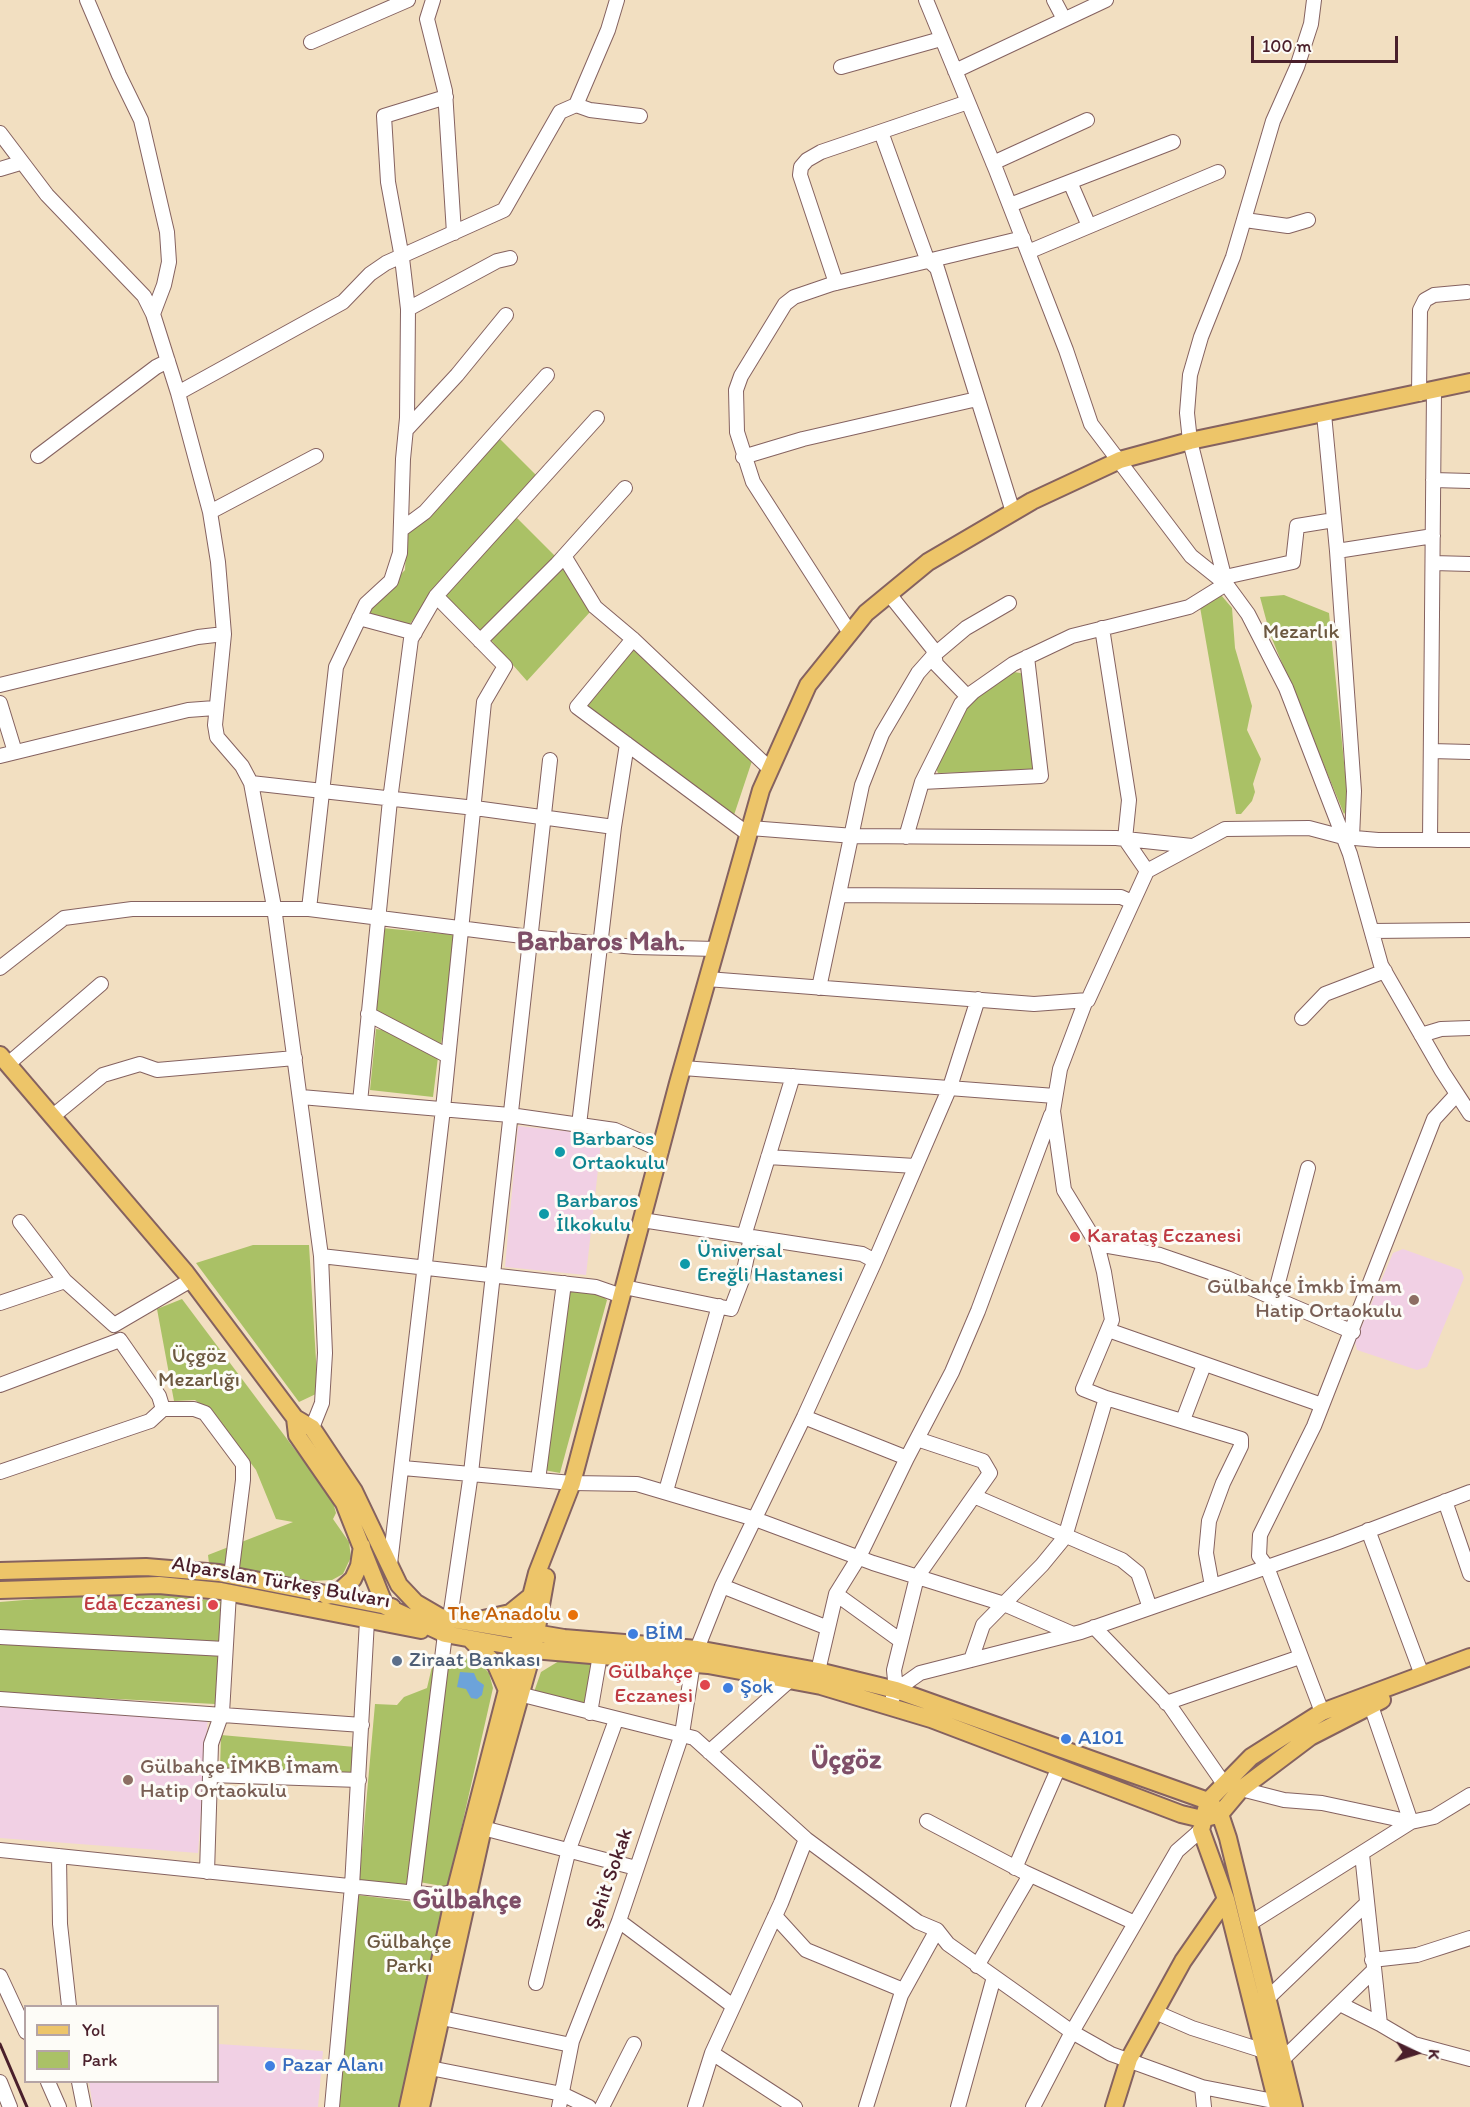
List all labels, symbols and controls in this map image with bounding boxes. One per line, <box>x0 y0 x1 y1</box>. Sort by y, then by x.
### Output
scale bar <box>1254 24 1401 62</box>
text: 100 m <box>1262 35 1312 57</box>
park label: Mezarlık <box>1263 620 1339 646</box>
district label: Barbaros Mah. <box>517 927 685 959</box>
place label: Barbaros Ortaokulu <box>572 1127 665 1177</box>
marker: Barbaros Ortaokulu <box>553 1145 567 1159</box>
place label: Barbaros İlkokulu <box>556 1189 638 1239</box>
marker: Barbaros İlkokulu <box>537 1207 551 1221</box>
place label: Karataş Eczanesi <box>1087 1224 1241 1250</box>
marker: Karataş Eczanesi <box>1068 1230 1082 1244</box>
place label: Üniversal Ereğli Hastanesi <box>697 1239 843 1289</box>
marker: Üniversal Ereğli Hastanesi <box>678 1257 692 1271</box>
place label: Gülbahçe İmkb İmam Hatip Ortaokulu <box>1207 1275 1402 1325</box>
marker: Gülbahçe İmkb İmam Hatip Ortaokulu <box>1407 1293 1421 1307</box>
park label: Üçgöz Mezarlığı <box>158 1344 240 1394</box>
street label: Alparslan Türkeş Bulvarı <box>170 1551 392 1615</box>
place label: Eda Eczanesi <box>84 1592 201 1618</box>
marker: Eda Eczanesi <box>206 1598 220 1612</box>
place label: The Anadolu <box>447 1602 561 1628</box>
marker: The Anadolu <box>566 1608 580 1622</box>
place label: BİM <box>645 1621 683 1647</box>
marker: BİM <box>626 1627 640 1641</box>
place label: Ziraat Bankası <box>409 1648 541 1674</box>
marker: Ziraat Bankası <box>390 1654 404 1668</box>
place label: Gülbahçe Eczanesi <box>608 1660 693 1710</box>
place label: Şok <box>740 1675 773 1701</box>
marker: Gülbahçe Eczanesi <box>698 1678 712 1692</box>
marker: Şok <box>721 1681 735 1695</box>
place label: A101 <box>1078 1726 1124 1752</box>
marker: A101 <box>1059 1732 1073 1746</box>
district label: Üçgöz <box>811 1745 881 1777</box>
place label: Gülbahçe İMKB İmam Hatip Ortaokulu <box>140 1755 339 1805</box>
marker: Gülbahçe İMKB İmam Hatip Ortaokulu <box>121 1773 135 1787</box>
street label: Şehit Sokak <box>581 1825 639 1933</box>
district label: Gülbahçe <box>412 1885 522 1917</box>
park label: Gülbahçe Parkı <box>367 1930 451 1980</box>
legend <box>24 2005 219 2083</box>
text: Yol <box>82 2019 105 2041</box>
north arrow <box>1386 2023 1446 2083</box>
text: Park <box>82 2049 117 2071</box>
text: K <box>1425 2049 1444 2060</box>
place label: Pazar Alanı <box>282 2053 384 2079</box>
marker: Pazar Alanı <box>263 2059 277 2073</box>

